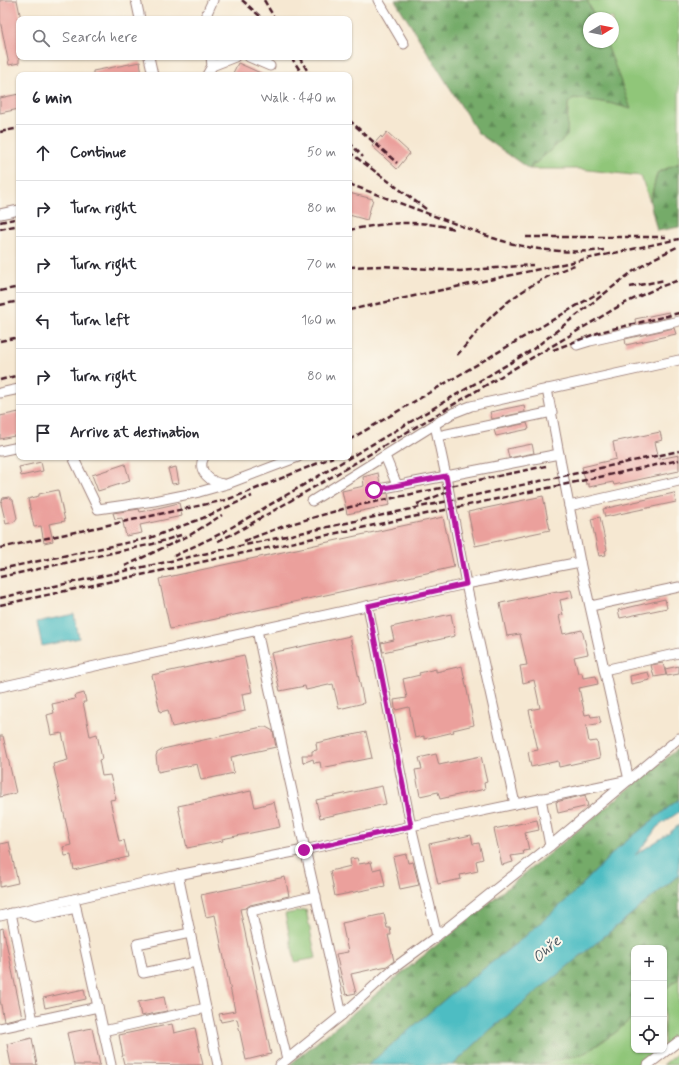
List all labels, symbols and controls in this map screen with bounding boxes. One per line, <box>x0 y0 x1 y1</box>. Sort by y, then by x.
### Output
north arrow <box>583 12 619 48</box>
search box <box>16 16 352 60</box>
icon: search <box>30 27 52 49</box>
text: Search here <box>62 28 138 48</box>
text: 6 min <box>32 87 72 109</box>
text: Walk · 440 m <box>261 90 336 107</box>
icon: ahead <box>32 142 54 164</box>
text: Continue <box>70 143 126 163</box>
text: 50 m <box>307 144 336 161</box>
icon: right <box>32 198 54 220</box>
text: Turn right <box>70 199 137 219</box>
text: 80 m <box>307 200 336 217</box>
icon: right <box>32 254 54 276</box>
text: Turn right <box>70 255 137 275</box>
text: 70 m <box>307 256 336 273</box>
icon: left <box>32 310 54 332</box>
text: Turn left <box>70 311 130 331</box>
text: 160 m <box>301 312 336 329</box>
icon: right <box>32 366 54 388</box>
text: Turn right <box>70 367 137 387</box>
text: 80 m <box>307 368 336 385</box>
icon: arrive <box>32 422 54 444</box>
text: Arrive at destination <box>70 423 199 443</box>
route start <box>365 481 383 499</box>
route end <box>295 841 313 859</box>
water label: Ohře <box>529 932 566 968</box>
map controls <box>631 945 667 1053</box>
button: + <box>631 945 667 981</box>
button: − <box>631 981 667 1017</box>
button: locate <box>631 1017 667 1053</box>

